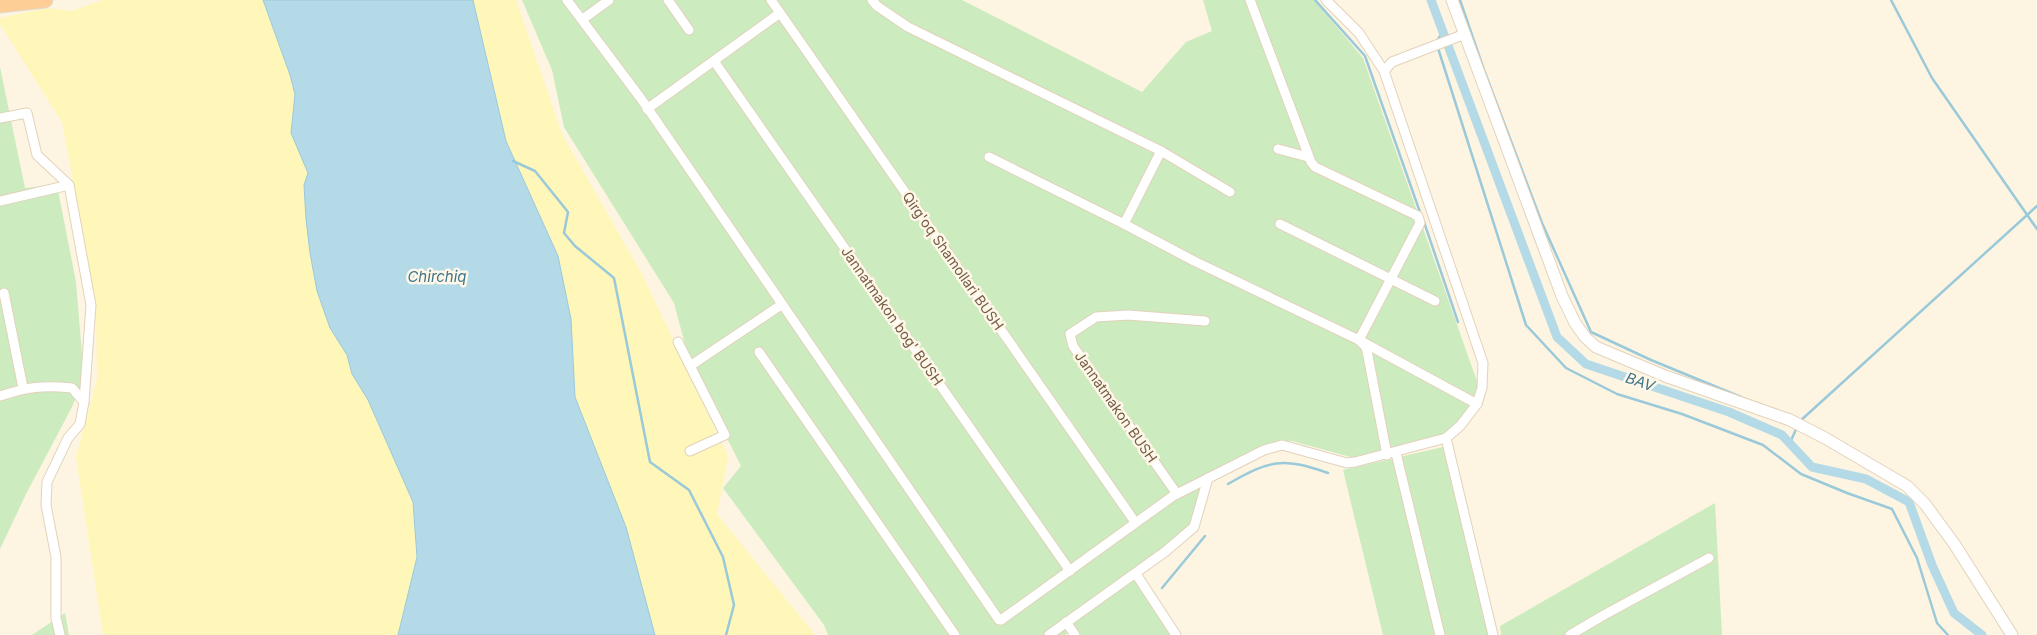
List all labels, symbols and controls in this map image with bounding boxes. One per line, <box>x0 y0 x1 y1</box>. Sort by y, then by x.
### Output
street label: Qirg'oq Shamollari BUSH <box>899 188 1008 333</box>
street label: Jannatmakon bog' BUSH <box>838 243 947 388</box>
water label: Chirchiq <box>407 267 467 286</box>
street label: Jannatmakon BUSH <box>1072 348 1161 466</box>
water label: BAV <box>1623 368 1659 396</box>

